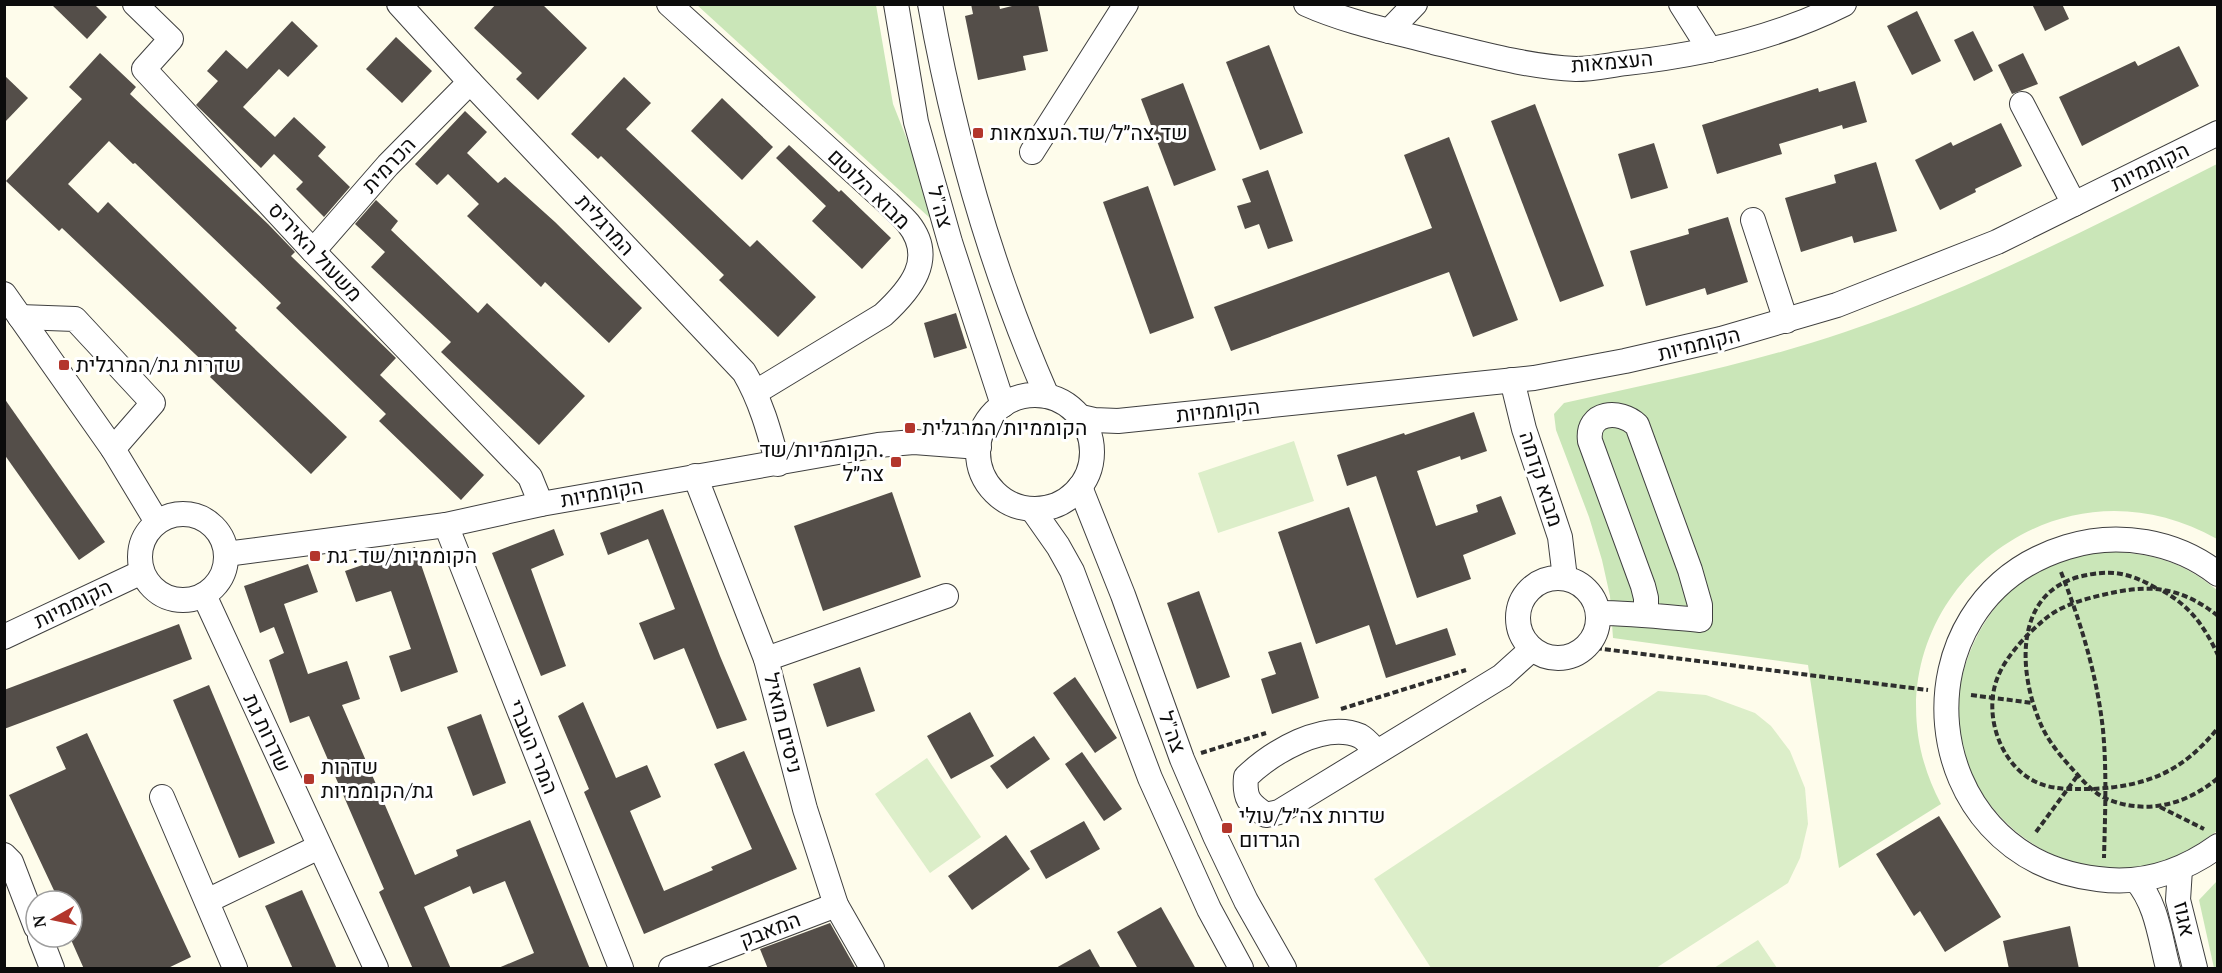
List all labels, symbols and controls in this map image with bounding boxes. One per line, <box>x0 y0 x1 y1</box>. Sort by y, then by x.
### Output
street label: העצמאות <box>1570 43 1654 79</box>
place label: שד.צה״ל/שד.העצמאות <box>990 118 1188 146</box>
marker: שד.צה״ל/שד.העצמאות <box>971 126 985 140</box>
street label: הכרמית <box>355 130 421 198</box>
street label: הקוממיות <box>2106 135 2193 197</box>
street label: מבוא הלוטם <box>822 142 917 235</box>
street label: צה"ל <box>922 182 960 231</box>
street label: המרגלית <box>570 188 641 261</box>
street label: משעול האיריס <box>262 196 369 307</box>
street label: הקוממיות <box>1655 319 1743 367</box>
place label: שדרות גת/המרגלית <box>76 350 241 378</box>
marker: שדרות גת/המרגלית <box>57 358 71 372</box>
street label: הקוממיות <box>1175 392 1261 428</box>
place label: הקוממיות/המרגלית <box>922 413 1087 441</box>
marker: הקוממיות/המרגלית <box>903 421 917 435</box>
street label: מבוא קדמה <box>1513 427 1571 530</box>
place label: הקוממיות/שד. צה״ל <box>759 435 884 487</box>
marker: הקוממיות/שד. צה״ל <box>889 455 903 469</box>
street label: הקוממיות <box>558 471 646 513</box>
place label: הקוממיות/שד. גת <box>327 541 477 569</box>
marker: הקוממיות/שד. גת <box>308 549 322 563</box>
street label: הקוממיות <box>29 572 116 634</box>
street label: ניסים מואיל <box>758 670 810 776</box>
street label: שדרות גת <box>238 689 298 776</box>
street label: המרי העברי <box>502 695 566 798</box>
street label: צה"ל <box>1153 707 1193 756</box>
place label: שדרות גת/הקוממיות <box>321 752 433 804</box>
marker: שדרות גת/הקוממיות <box>302 772 316 786</box>
place label: שדרות צה״ל/עולי הגרדום <box>1239 801 1386 853</box>
marker: שדרות צה״ל/עולי הגרדום <box>1220 821 1234 835</box>
north arrow <box>24 889 84 949</box>
street label: אגוז <box>2168 899 2202 939</box>
street label: המאבק <box>735 905 804 953</box>
text: N <box>27 914 51 929</box>

